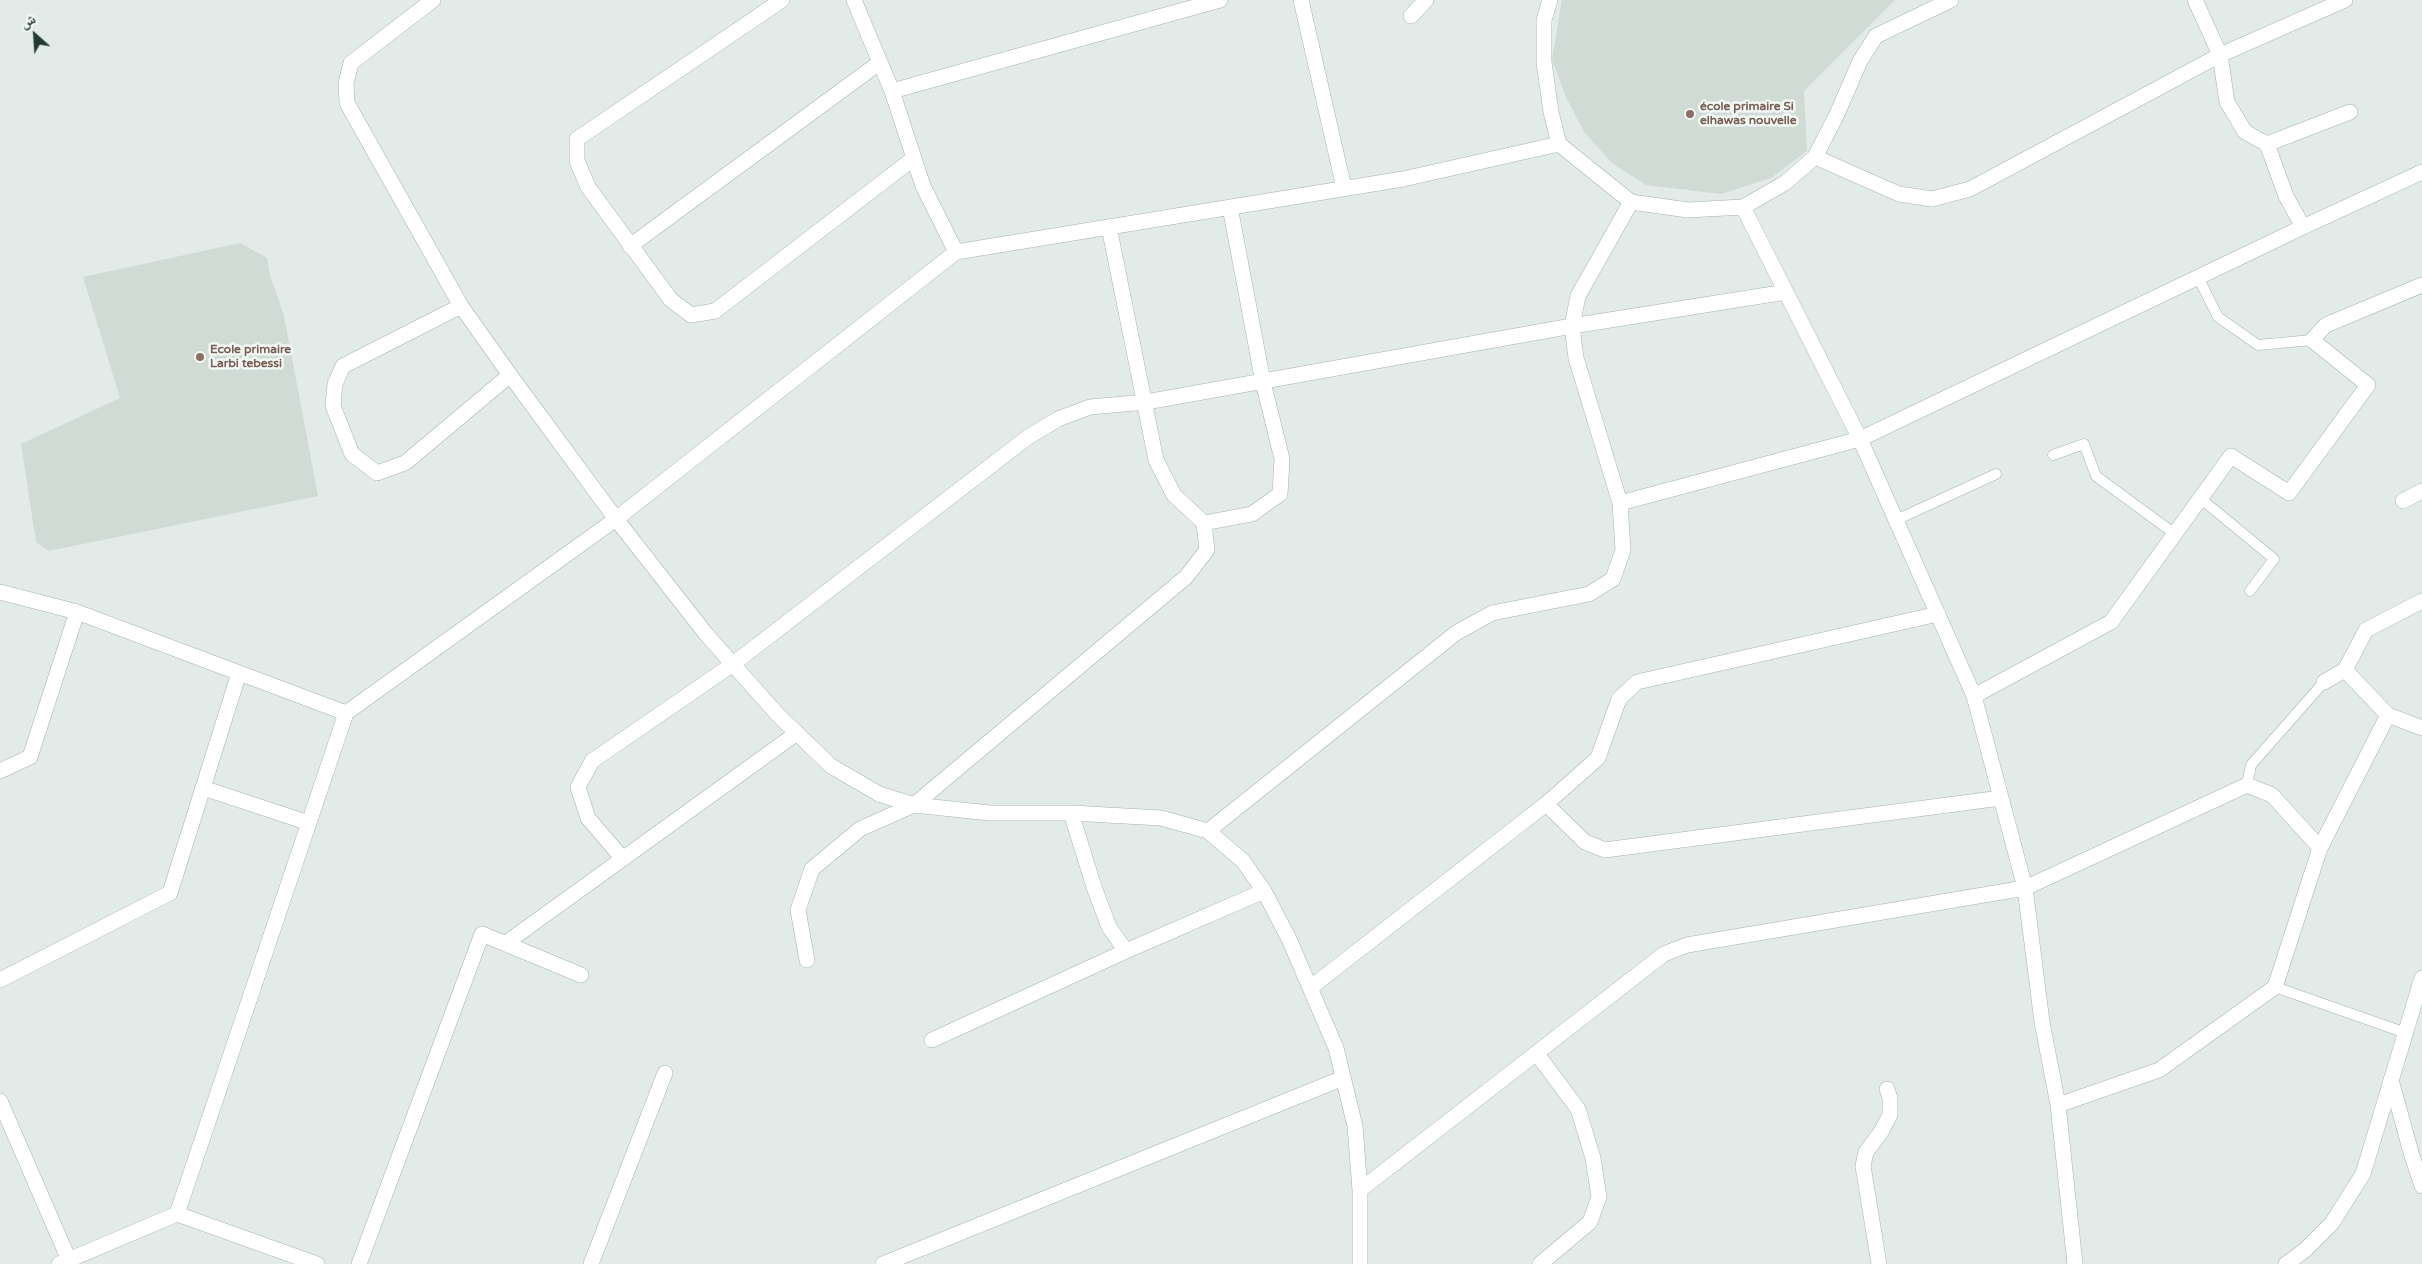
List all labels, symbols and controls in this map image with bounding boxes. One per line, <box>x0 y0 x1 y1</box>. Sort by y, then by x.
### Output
north arrow <box>10 10 60 60</box>
text: ش <box>18 10 39 32</box>
place label: école primaire Si elhawas nouvelle <box>1700 100 1797 128</box>
marker: école primaire Si elhawas nouvelle <box>1684 108 1696 120</box>
place label: Ecole primaire Larbi tebessi <box>210 343 291 371</box>
marker: Ecole primaire Larbi tebessi <box>194 351 206 363</box>

